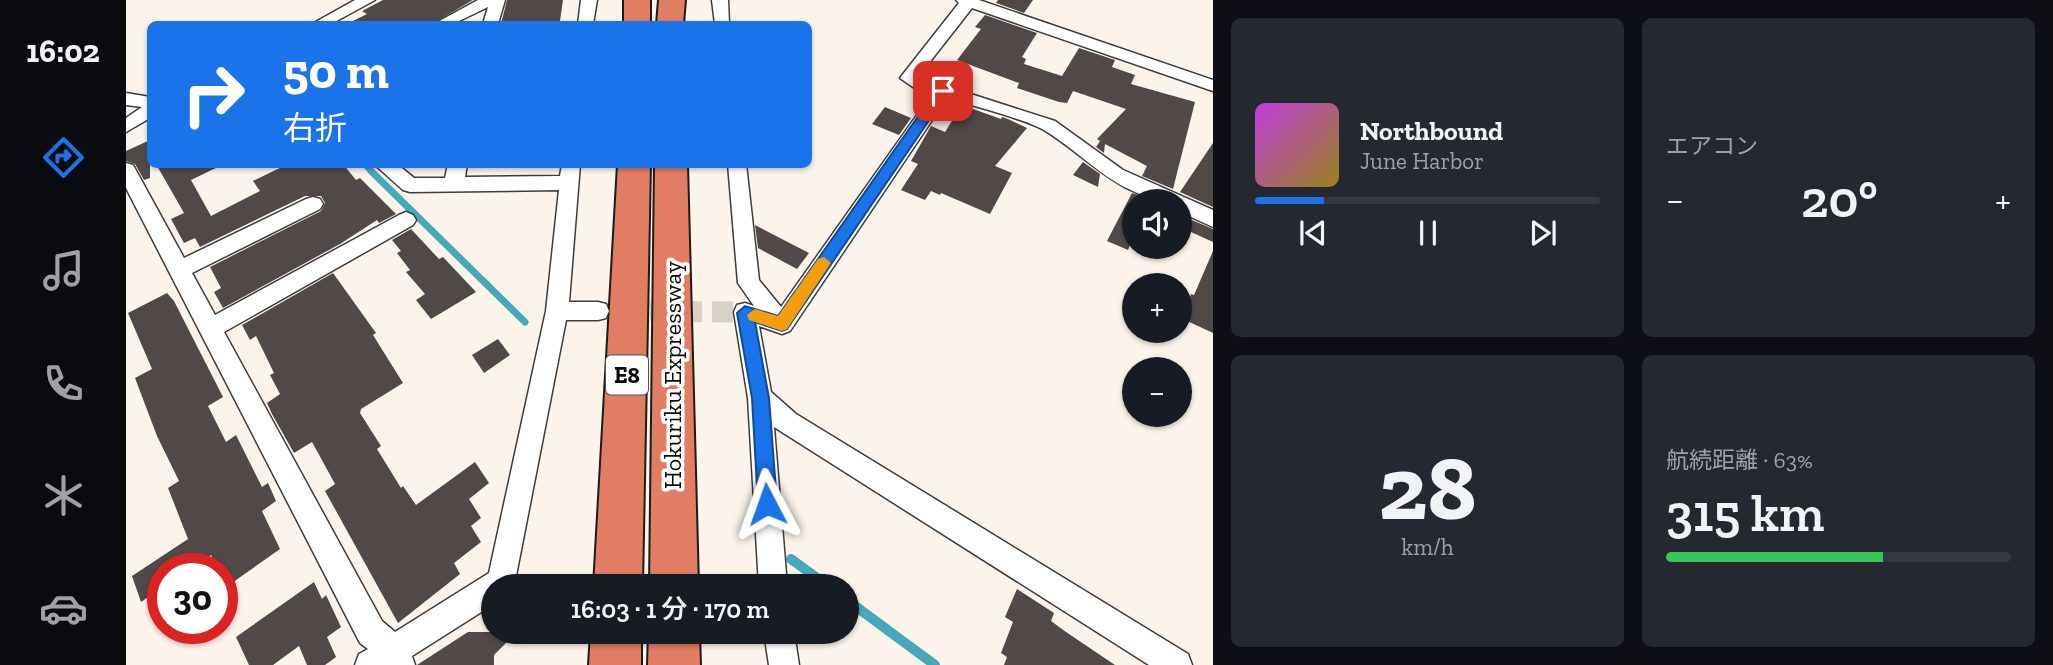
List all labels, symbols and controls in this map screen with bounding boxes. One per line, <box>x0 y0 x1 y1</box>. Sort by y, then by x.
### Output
text: 16:02 <box>26 32 100 70</box>
text: 50 m <box>283 42 389 101</box>
icon: right <box>168 49 259 140</box>
pin <box>913 61 973 121</box>
icon: arrive <box>924 72 962 110</box>
text: 右折 <box>283 109 347 147</box>
text: Northbound <box>1360 115 1503 147</box>
text: エアコン <box>1666 132 1758 160</box>
icon: directions <box>39 133 88 182</box>
text: June Harbor <box>1360 147 1484 175</box>
text: 20° <box>1801 168 1878 230</box>
text: − <box>1666 177 1684 223</box>
text: + <box>1995 177 2011 223</box>
map controls <box>1122 189 1192 427</box>
button: sound <box>1122 189 1192 259</box>
icon: previous <box>1294 214 1332 252</box>
icon: pause <box>1409 214 1447 252</box>
icon: next <box>1524 214 1562 252</box>
icon: music <box>39 246 88 295</box>
street label: Hokuriku Expressway <box>658 260 687 489</box>
button: + <box>1122 273 1192 343</box>
road number: E8 <box>606 356 648 394</box>
button: − <box>1122 357 1192 427</box>
icon: phone <box>39 359 88 408</box>
text: 28 <box>1379 433 1476 542</box>
text: 航続距離 · 63% <box>1666 446 1813 474</box>
position arrow <box>730 467 804 541</box>
icon: climate <box>39 471 88 520</box>
text: 315 km <box>1666 482 1824 544</box>
text: km/h <box>1401 533 1454 561</box>
speed limit sign: 30 <box>147 553 238 644</box>
icon: car <box>39 584 88 633</box>
text: 16:03 · 1 分 · 170 m <box>571 593 769 625</box>

